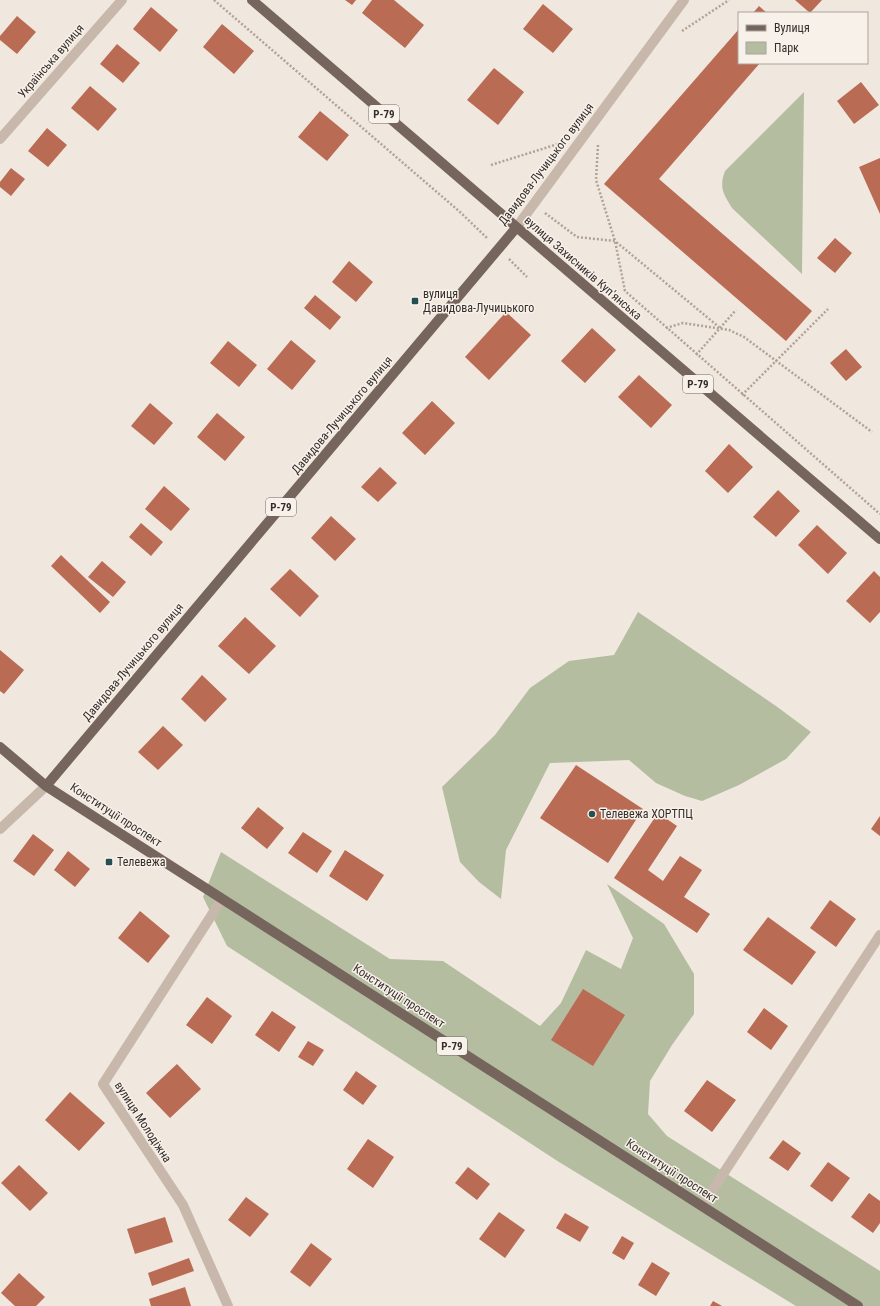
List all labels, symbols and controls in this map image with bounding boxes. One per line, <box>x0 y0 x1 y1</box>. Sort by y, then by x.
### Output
legend <box>738 12 868 64</box>
street label: Українська вулиця <box>15 21 87 101</box>
text: Вулиця <box>774 21 810 35</box>
text: Парк <box>774 41 799 55</box>
street label: Давидова-Лучицького вулиця <box>495 100 597 228</box>
road number: Р-79 <box>369 105 399 123</box>
street label: вулиця Захисників Куп'янська <box>522 213 645 323</box>
place label: вулиця Давидова-Лучицького <box>423 287 534 315</box>
marker: вулиця Давидова-Лучицького <box>410 296 420 306</box>
street label: Давидова-Лучицького вулиця <box>289 353 395 477</box>
road number: Р-79 <box>683 375 713 393</box>
road number: Р-79 <box>266 498 296 516</box>
street label: Давидова-Лучицького вулиця <box>80 600 186 724</box>
street label: Конституції проспект <box>68 780 164 850</box>
place label: Телевежа ХОРТПЦ <box>600 807 693 821</box>
marker: Телевежа ХОРТПЦ <box>587 809 597 819</box>
place label: Телевежа <box>117 855 166 869</box>
marker: Телевежа <box>104 857 114 867</box>
street label: Конституції проспект <box>351 961 447 1031</box>
road number: Р-79 <box>437 1037 467 1055</box>
street label: вулиця Молодiжна <box>112 1079 174 1165</box>
street label: Конституції проспект <box>624 1136 720 1206</box>

